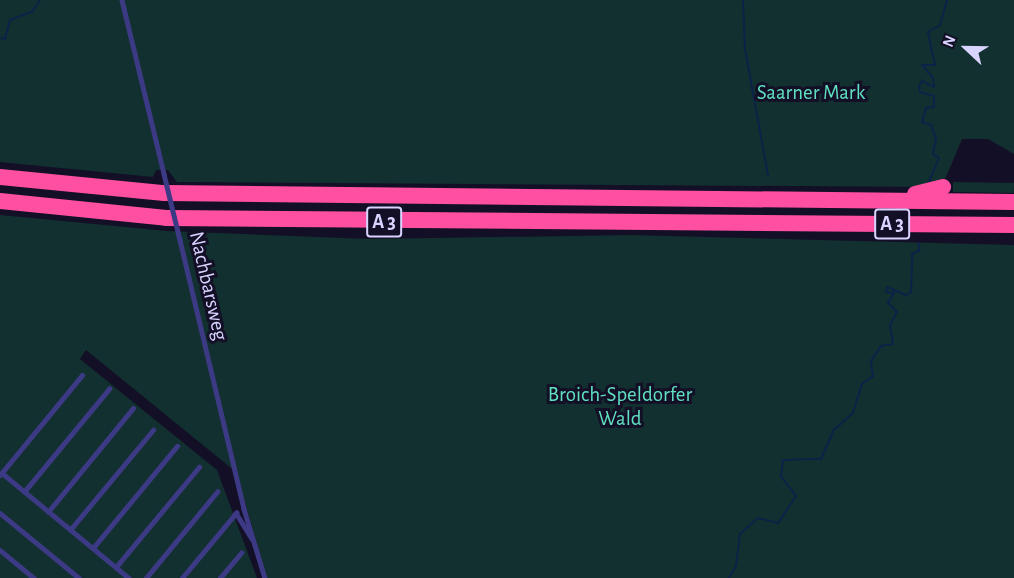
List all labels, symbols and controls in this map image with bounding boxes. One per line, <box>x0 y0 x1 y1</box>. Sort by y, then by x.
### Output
north arrow <box>936 18 996 78</box>
text: N <box>940 33 959 49</box>
park label: Saarner Mark <box>757 80 865 106</box>
road number: A 3 <box>366 205 402 239</box>
road number: A 3 <box>874 207 910 241</box>
street label: Nachbarsweg <box>183 229 233 343</box>
park label: Broich-Speldorfer Wald <box>548 382 692 432</box>

